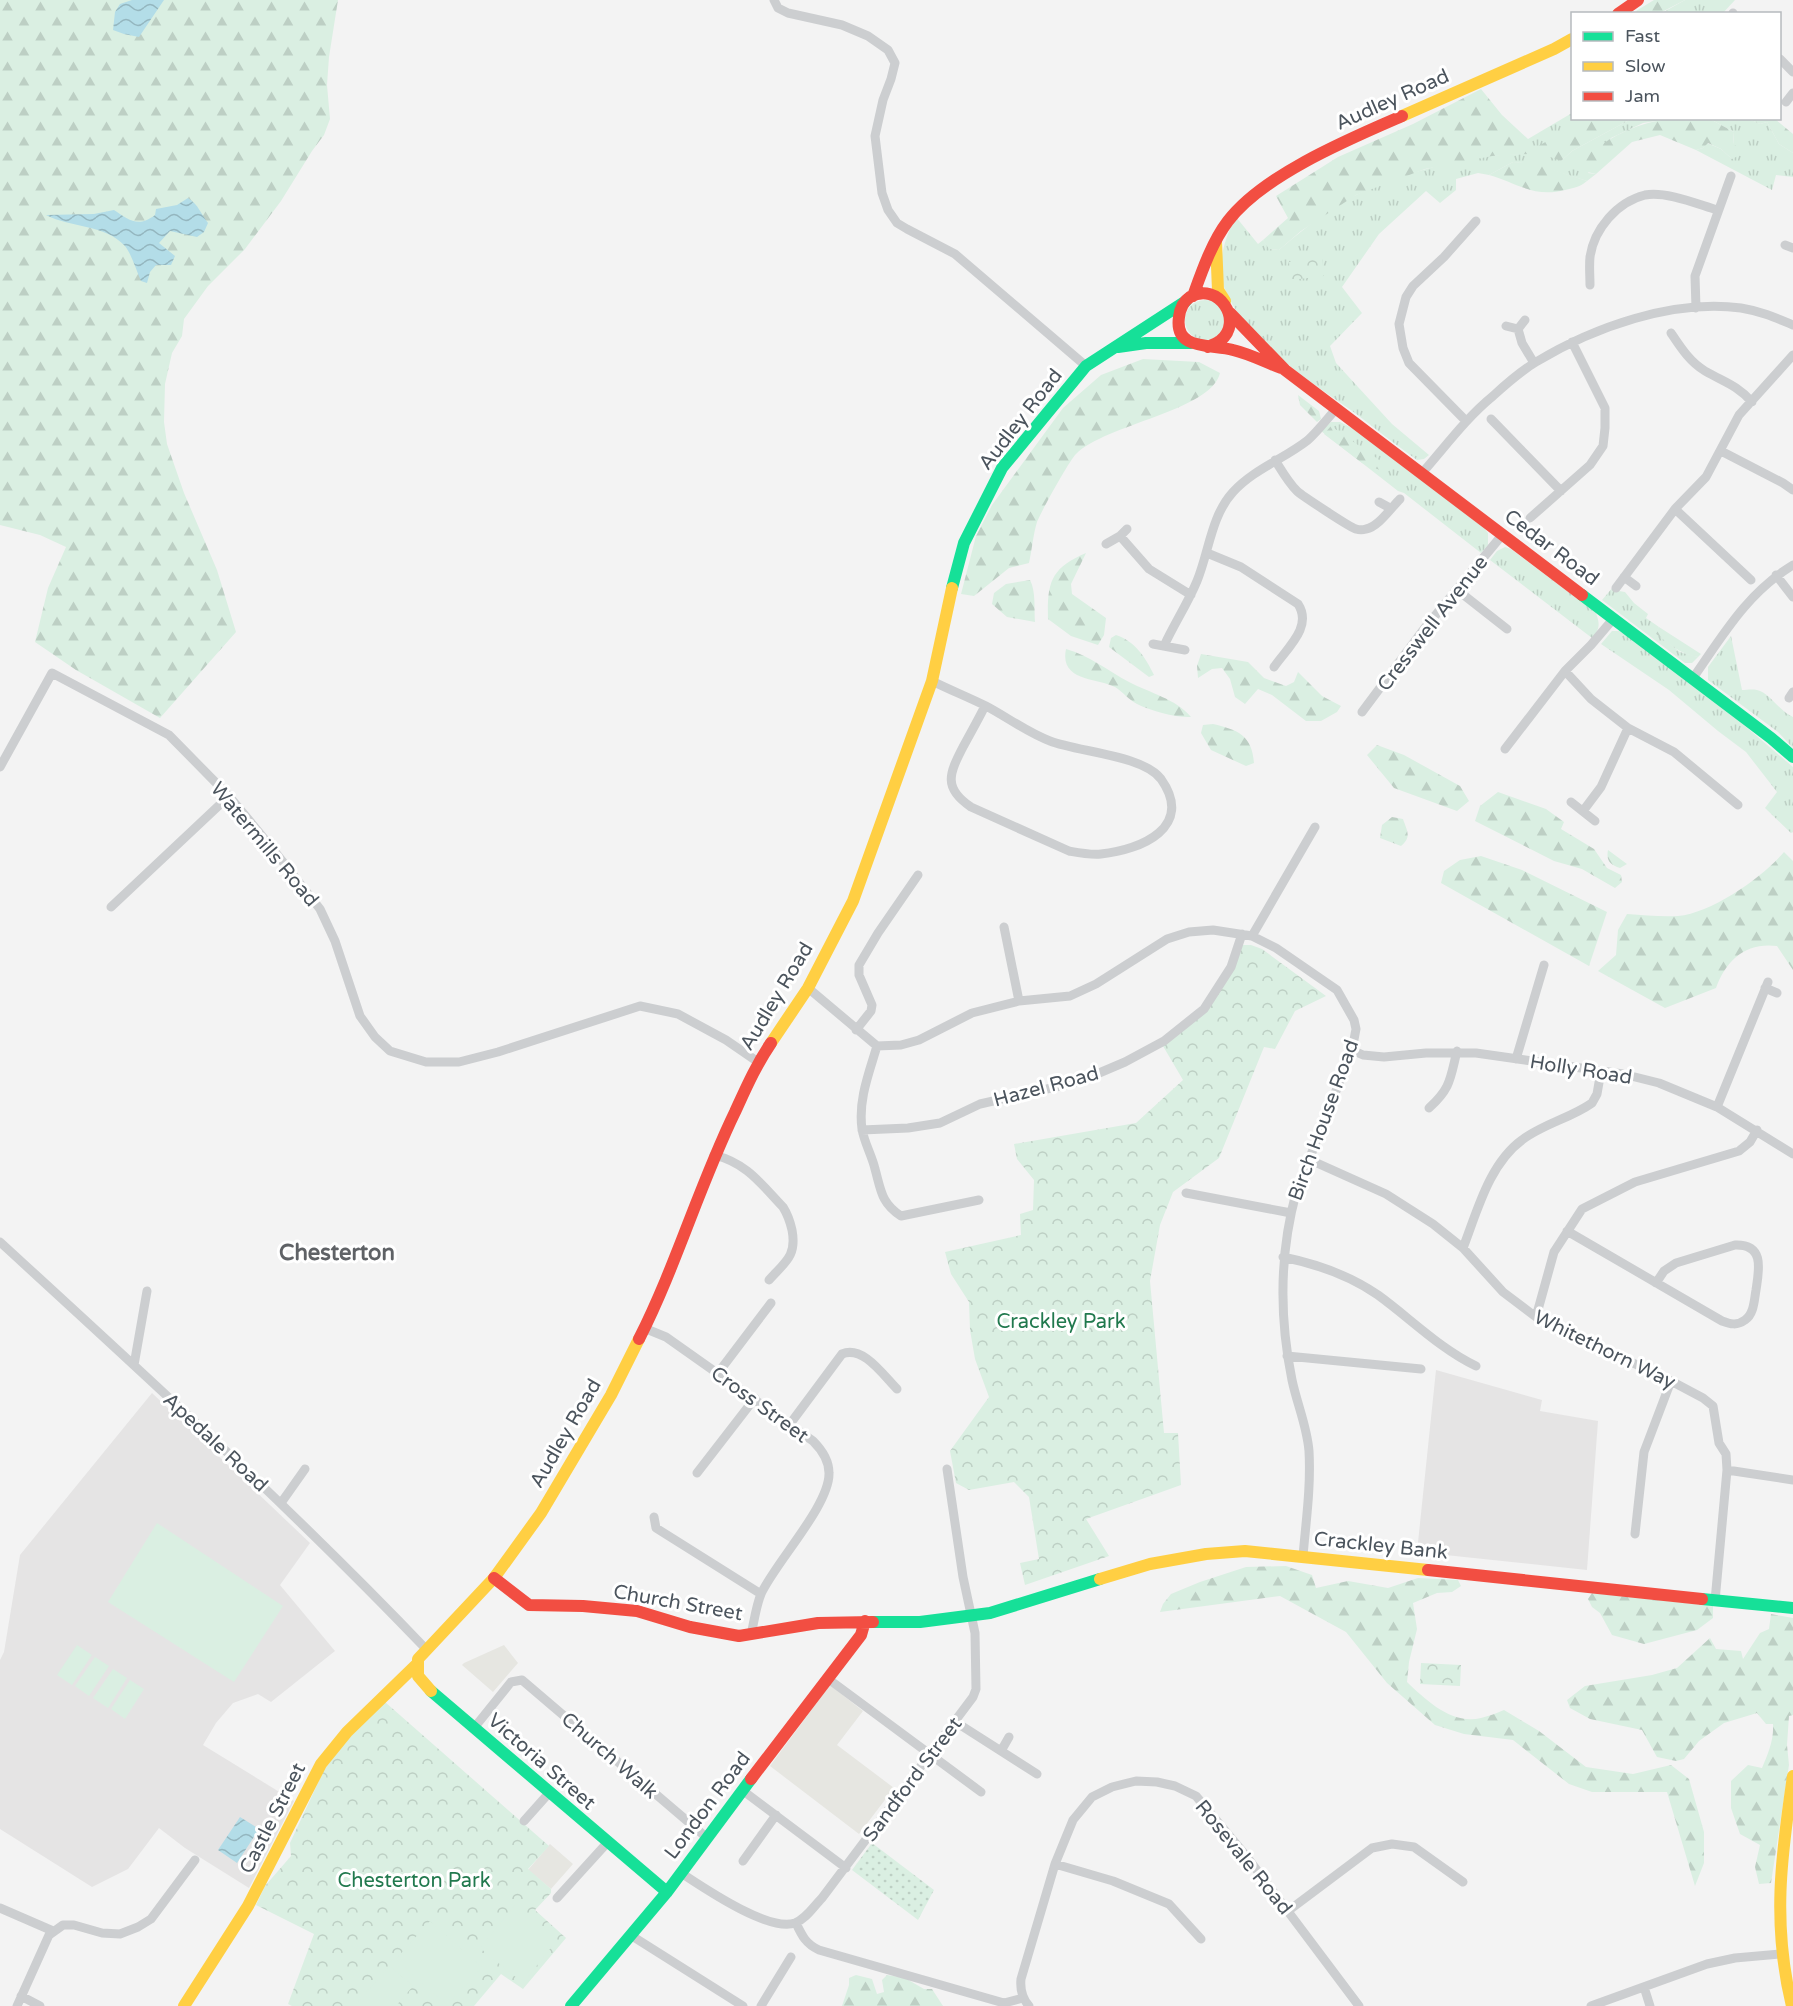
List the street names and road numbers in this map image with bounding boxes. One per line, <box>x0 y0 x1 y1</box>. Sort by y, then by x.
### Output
street label: Audley Road <box>1332 64 1453 136</box>
street label: Audley Road <box>974 364 1068 475</box>
street label: Cedar Road <box>1499 505 1603 591</box>
street label: Cresswell Avenue <box>1372 551 1493 696</box>
street label: Watermills Road <box>205 777 323 912</box>
street label: Audley Road <box>735 938 819 1055</box>
street label: Birch House Road <box>1284 1037 1364 1204</box>
street label: Holly Road <box>1528 1050 1634 1090</box>
street label: Hazel Road <box>991 1061 1102 1113</box>
street label: Whitethorn Way <box>1530 1305 1679 1395</box>
street label: Cross Street <box>706 1361 813 1448</box>
street label: Audley Road <box>525 1375 607 1492</box>
street label: Apedale Road <box>158 1388 273 1497</box>
street label: Crackley Bank <box>1313 1527 1449 1565</box>
street label: Church Street <box>611 1580 745 1626</box>
street label: Church Walk <box>556 1707 663 1804</box>
street label: Victoria Street <box>482 1708 601 1815</box>
street label: Sandford Street <box>858 1712 968 1847</box>
street label: London Road <box>660 1747 756 1864</box>
street label: Castle Street <box>235 1759 311 1878</box>
street label: Rosevale Road <box>1190 1795 1297 1920</box>

